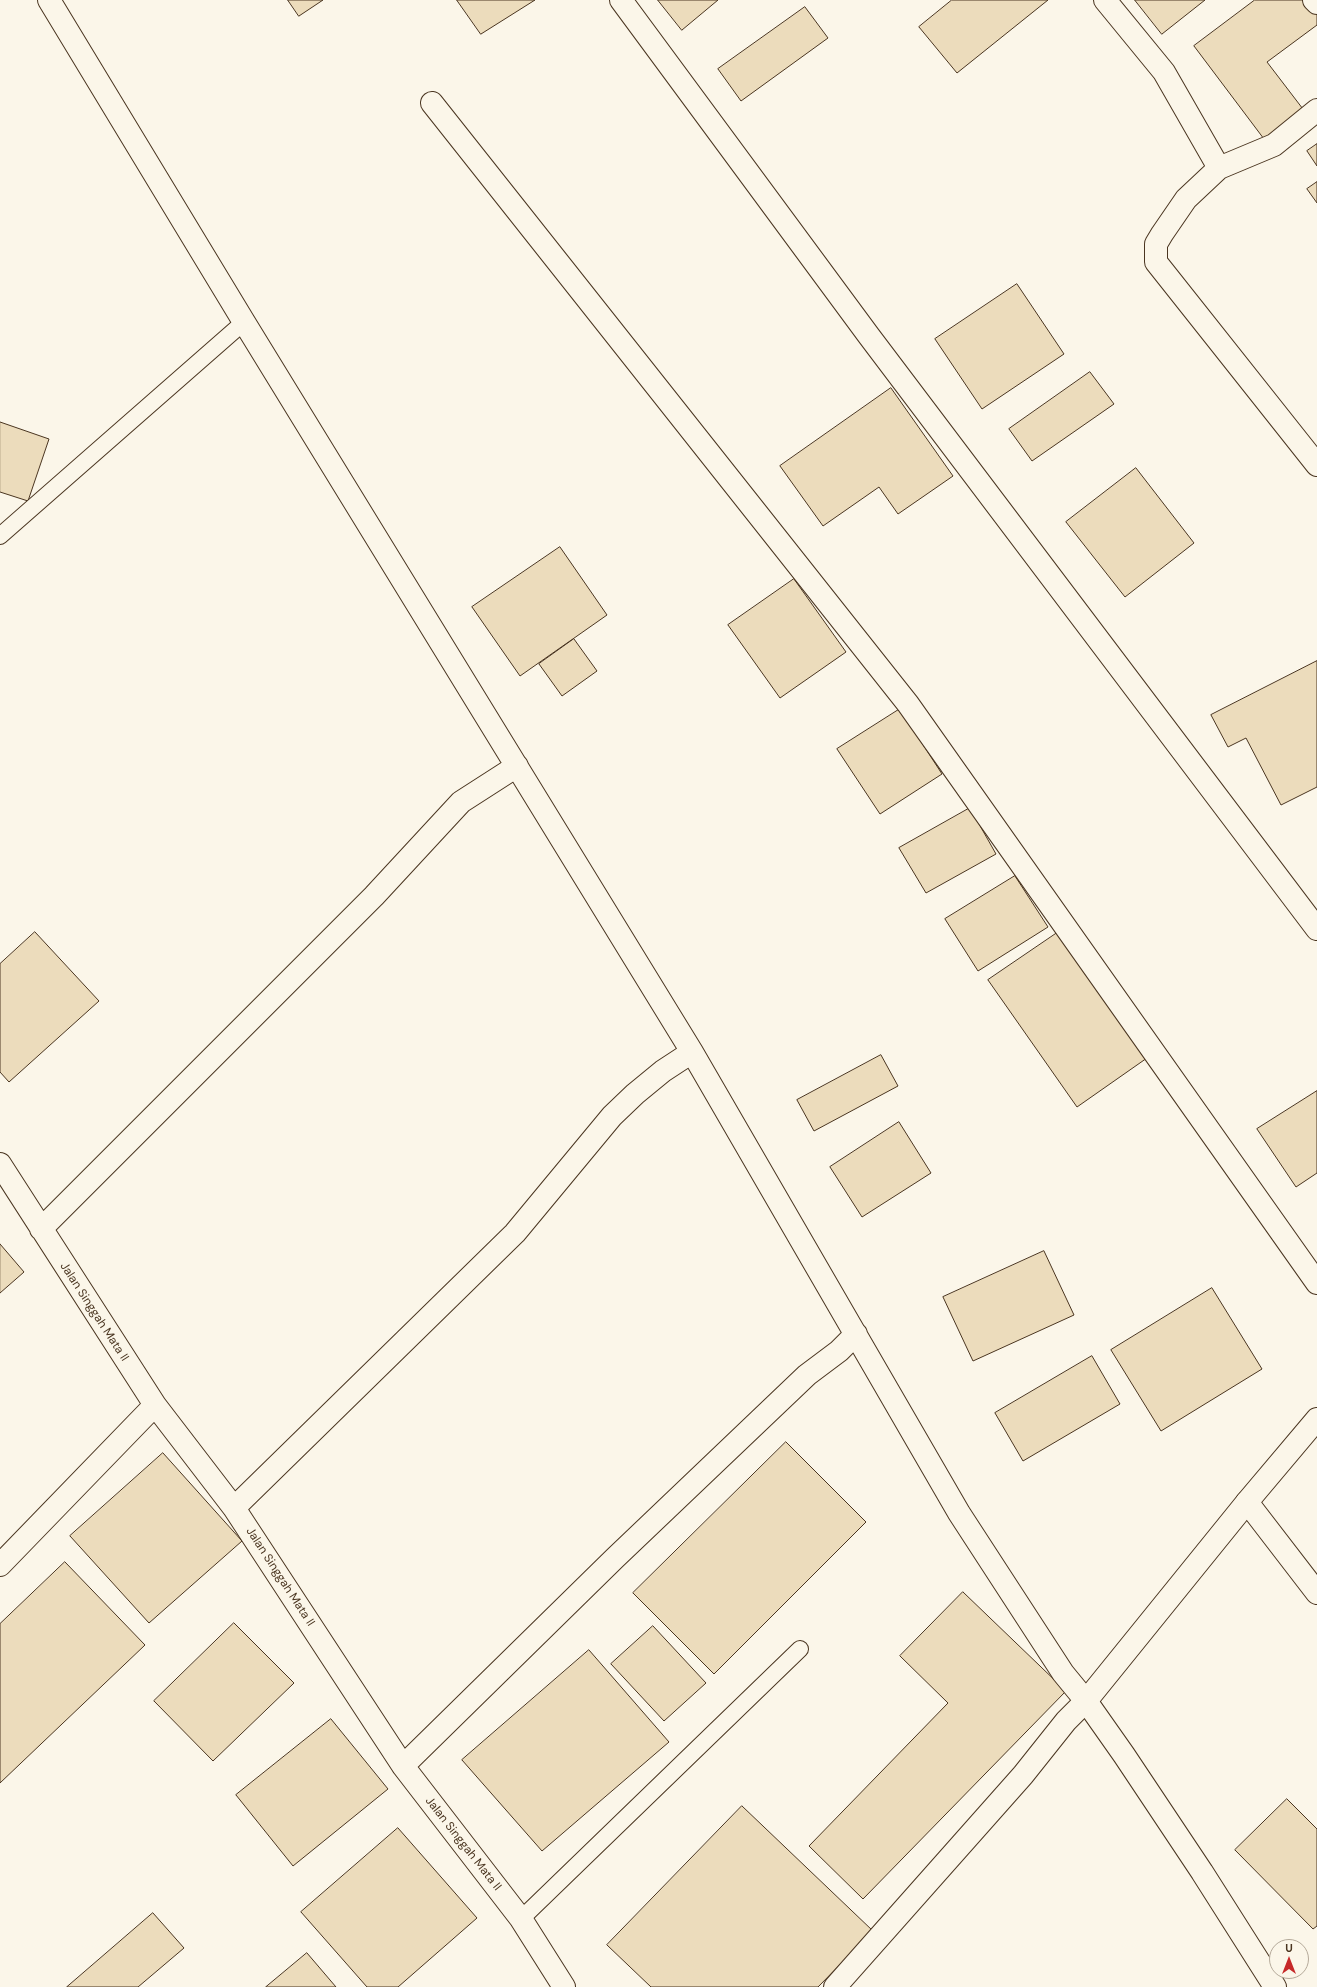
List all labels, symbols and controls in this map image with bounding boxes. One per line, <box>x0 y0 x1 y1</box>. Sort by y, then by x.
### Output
street label: Jalan Singgah Mata II <box>57 1260 131 1364</box>
street label: Jalan Singgah Mata II <box>243 1525 317 1629</box>
street label: Jalan Singgah Mata II <box>422 1794 504 1894</box>
north arrow <box>1269 1939 1309 1979</box>
text: U <box>1285 1941 1293 1955</box>

